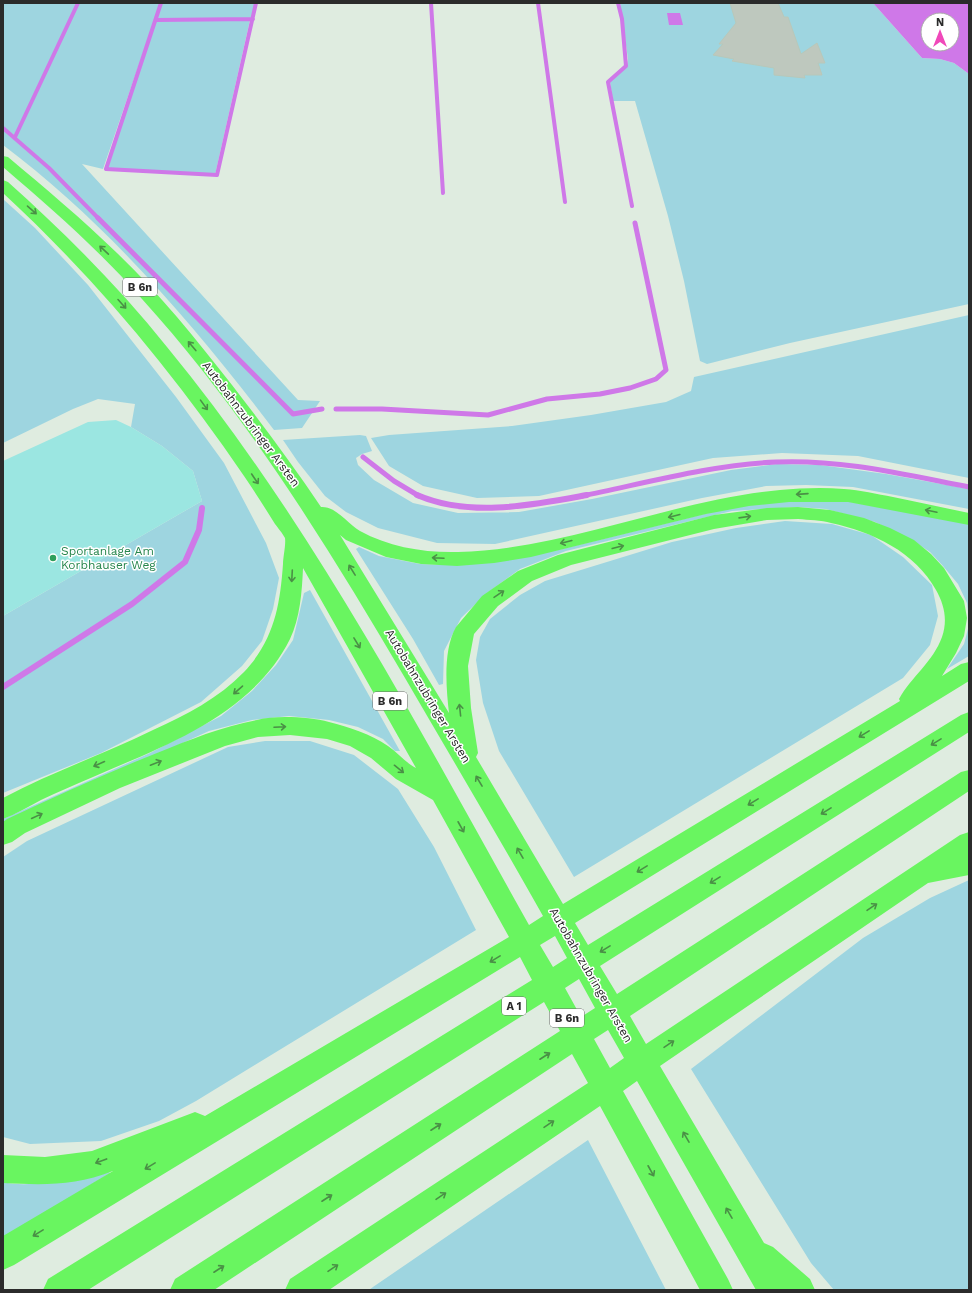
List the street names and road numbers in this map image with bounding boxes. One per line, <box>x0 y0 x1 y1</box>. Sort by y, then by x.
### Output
road number: B 6n <box>123 278 157 296</box>
street label: Autobahnzubringer Arsten <box>199 359 303 489</box>
street label: Autobahnzubringer Arsten <box>383 627 473 765</box>
road number: B 6n <box>373 692 407 710</box>
street label: Autobahnzubringer Arsten <box>547 905 635 1045</box>
road number: A 1 <box>502 997 526 1015</box>
road number: B 6n <box>550 1009 584 1027</box>

